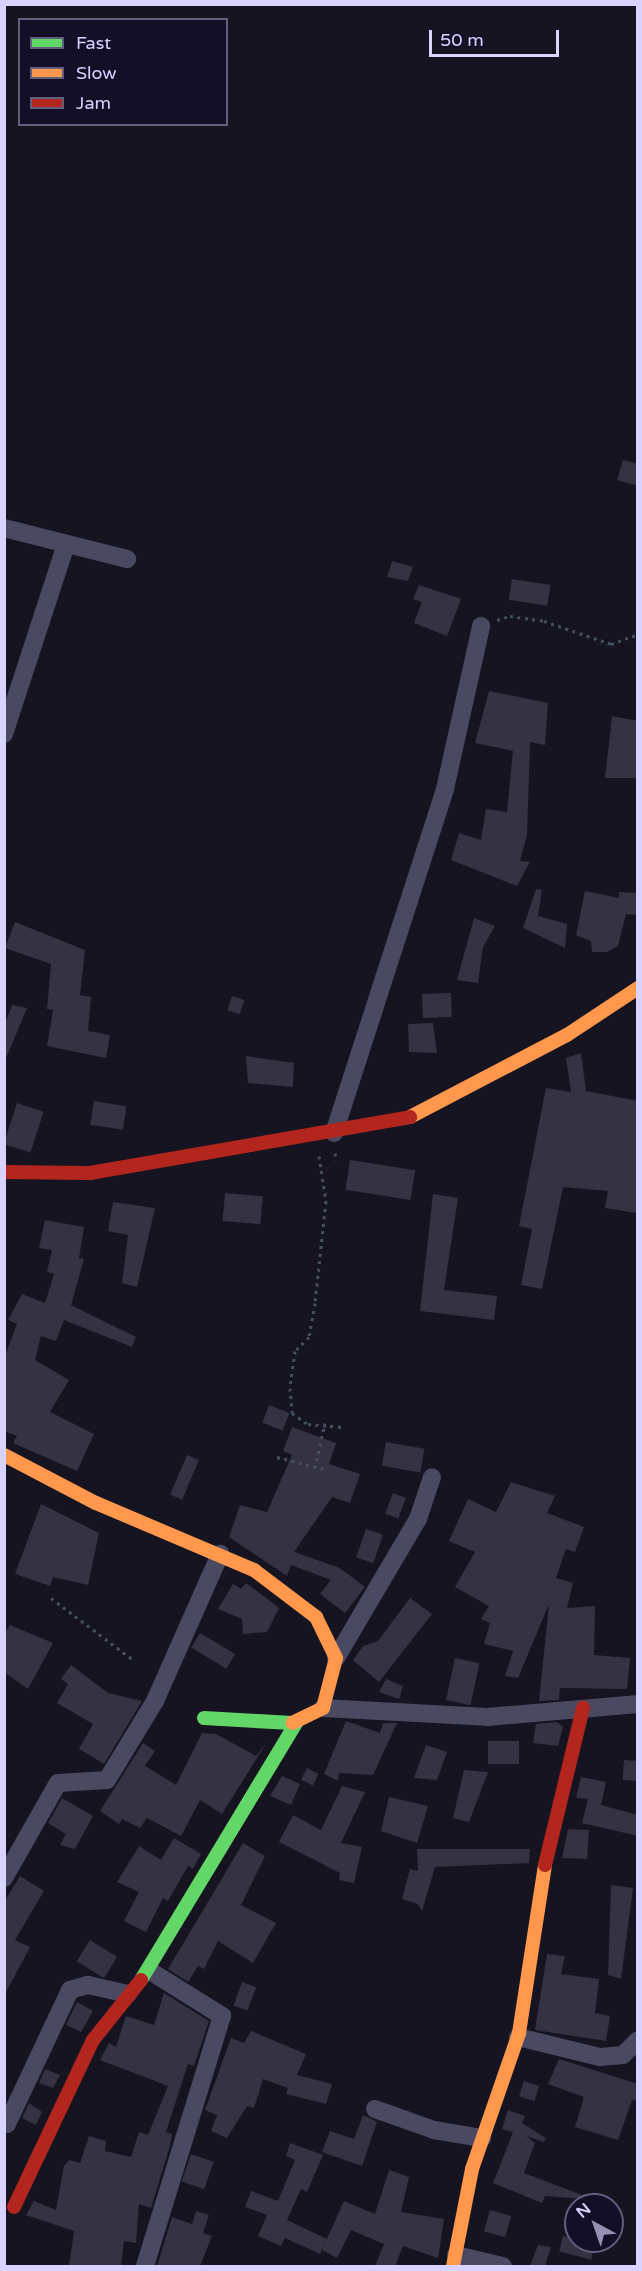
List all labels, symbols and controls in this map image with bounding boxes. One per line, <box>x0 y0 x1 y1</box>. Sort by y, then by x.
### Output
legend <box>18 18 228 126</box>
scale bar <box>432 18 562 56</box>
text: 50 m <box>440 29 484 51</box>
text: Fast <box>76 32 111 54</box>
text: Slow <box>76 62 117 84</box>
text: Jam <box>76 92 111 114</box>
north arrow <box>564 2193 624 2253</box>
text: N <box>572 2199 595 2223</box>

